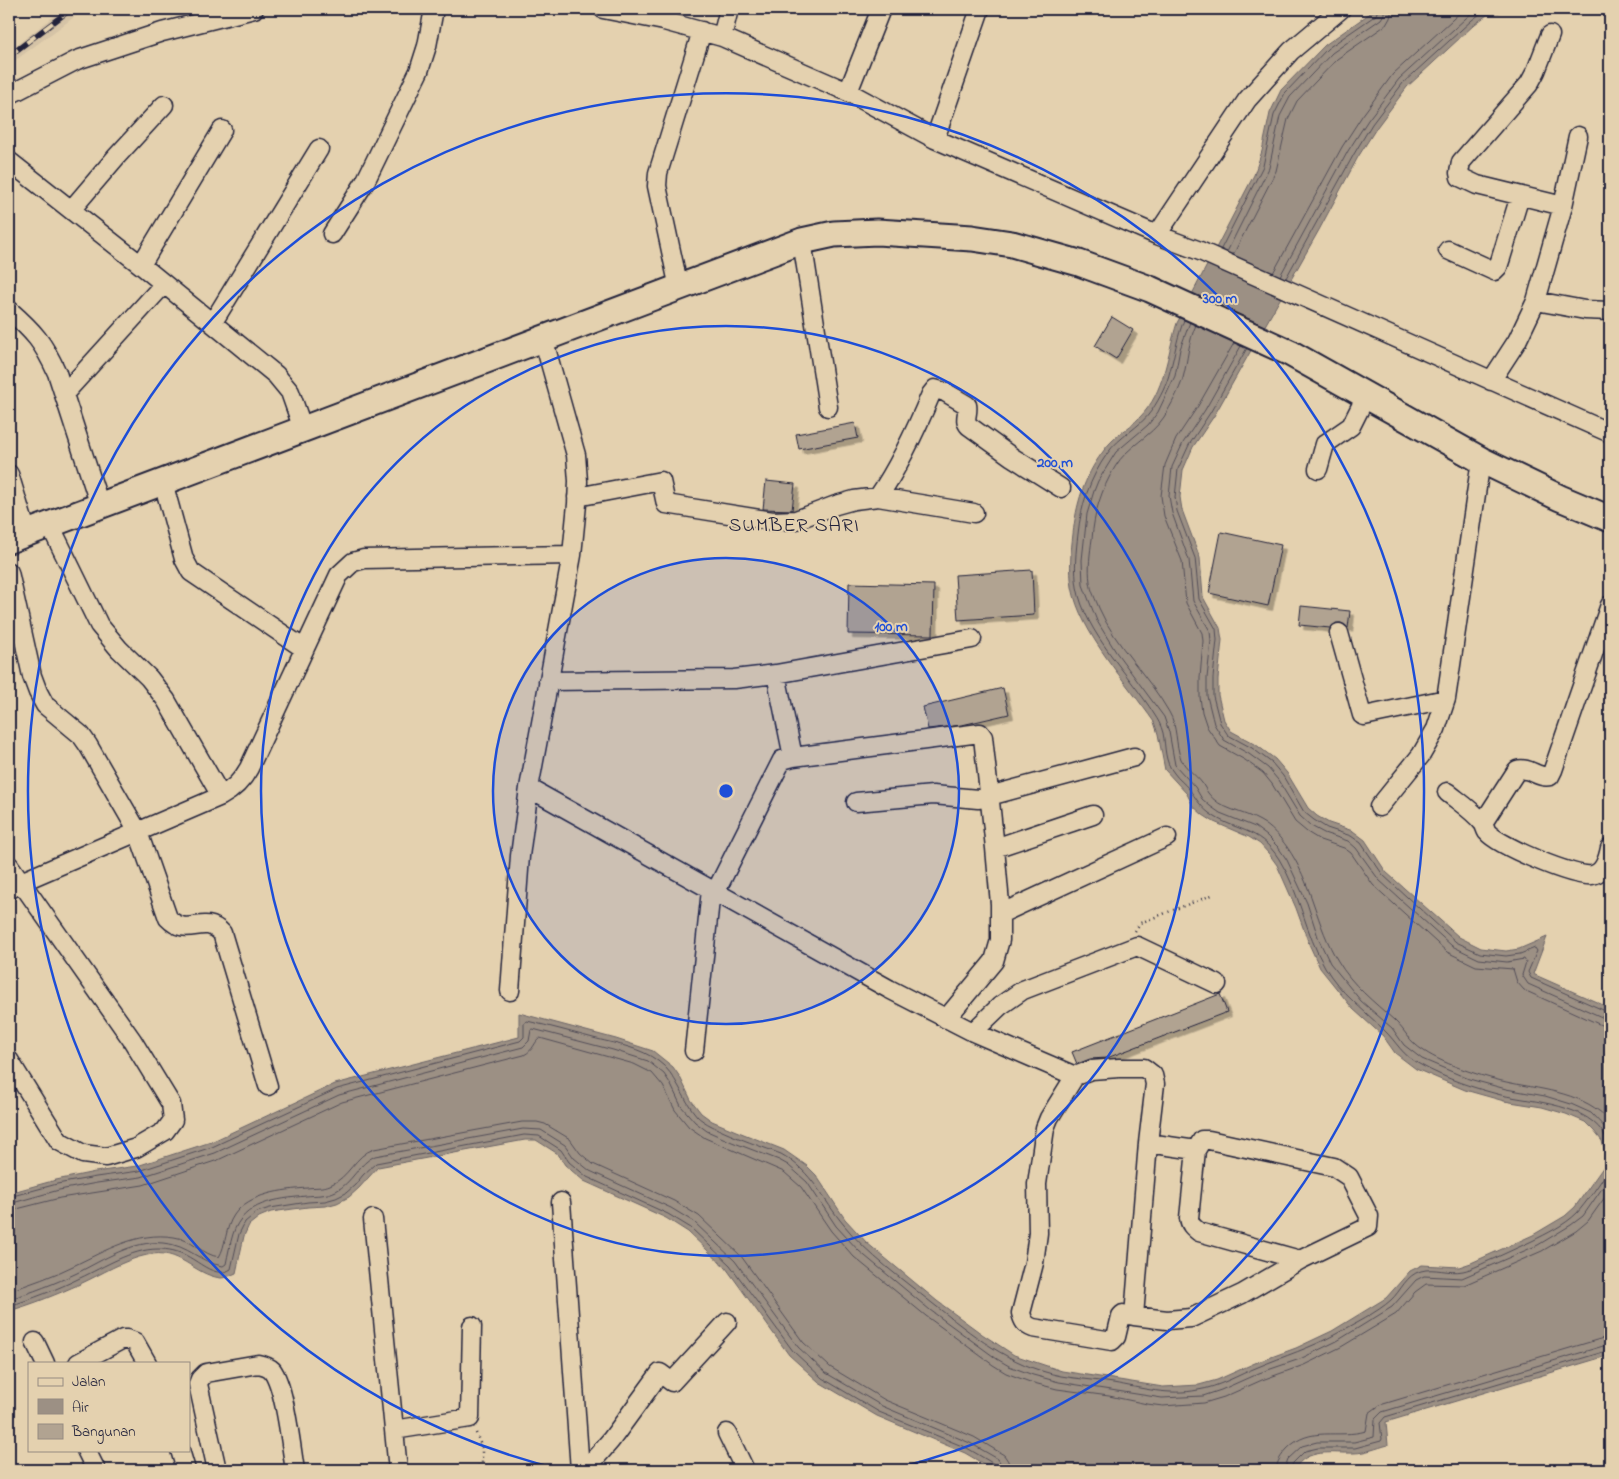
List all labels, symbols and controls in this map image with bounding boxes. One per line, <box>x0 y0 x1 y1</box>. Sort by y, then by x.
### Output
text: 300 m <box>1202 288 1238 310</box>
text: 200 m <box>1036 452 1073 474</box>
district label: SUMBER SARI <box>728 512 860 541</box>
text: 100 m <box>874 616 908 638</box>
centre of rings <box>717 782 735 800</box>
legend <box>28 1362 190 1452</box>
text: Jalan <box>72 1371 105 1393</box>
text: Air <box>72 1397 89 1419</box>
text: Bangunan <box>71 1421 136 1444</box>

